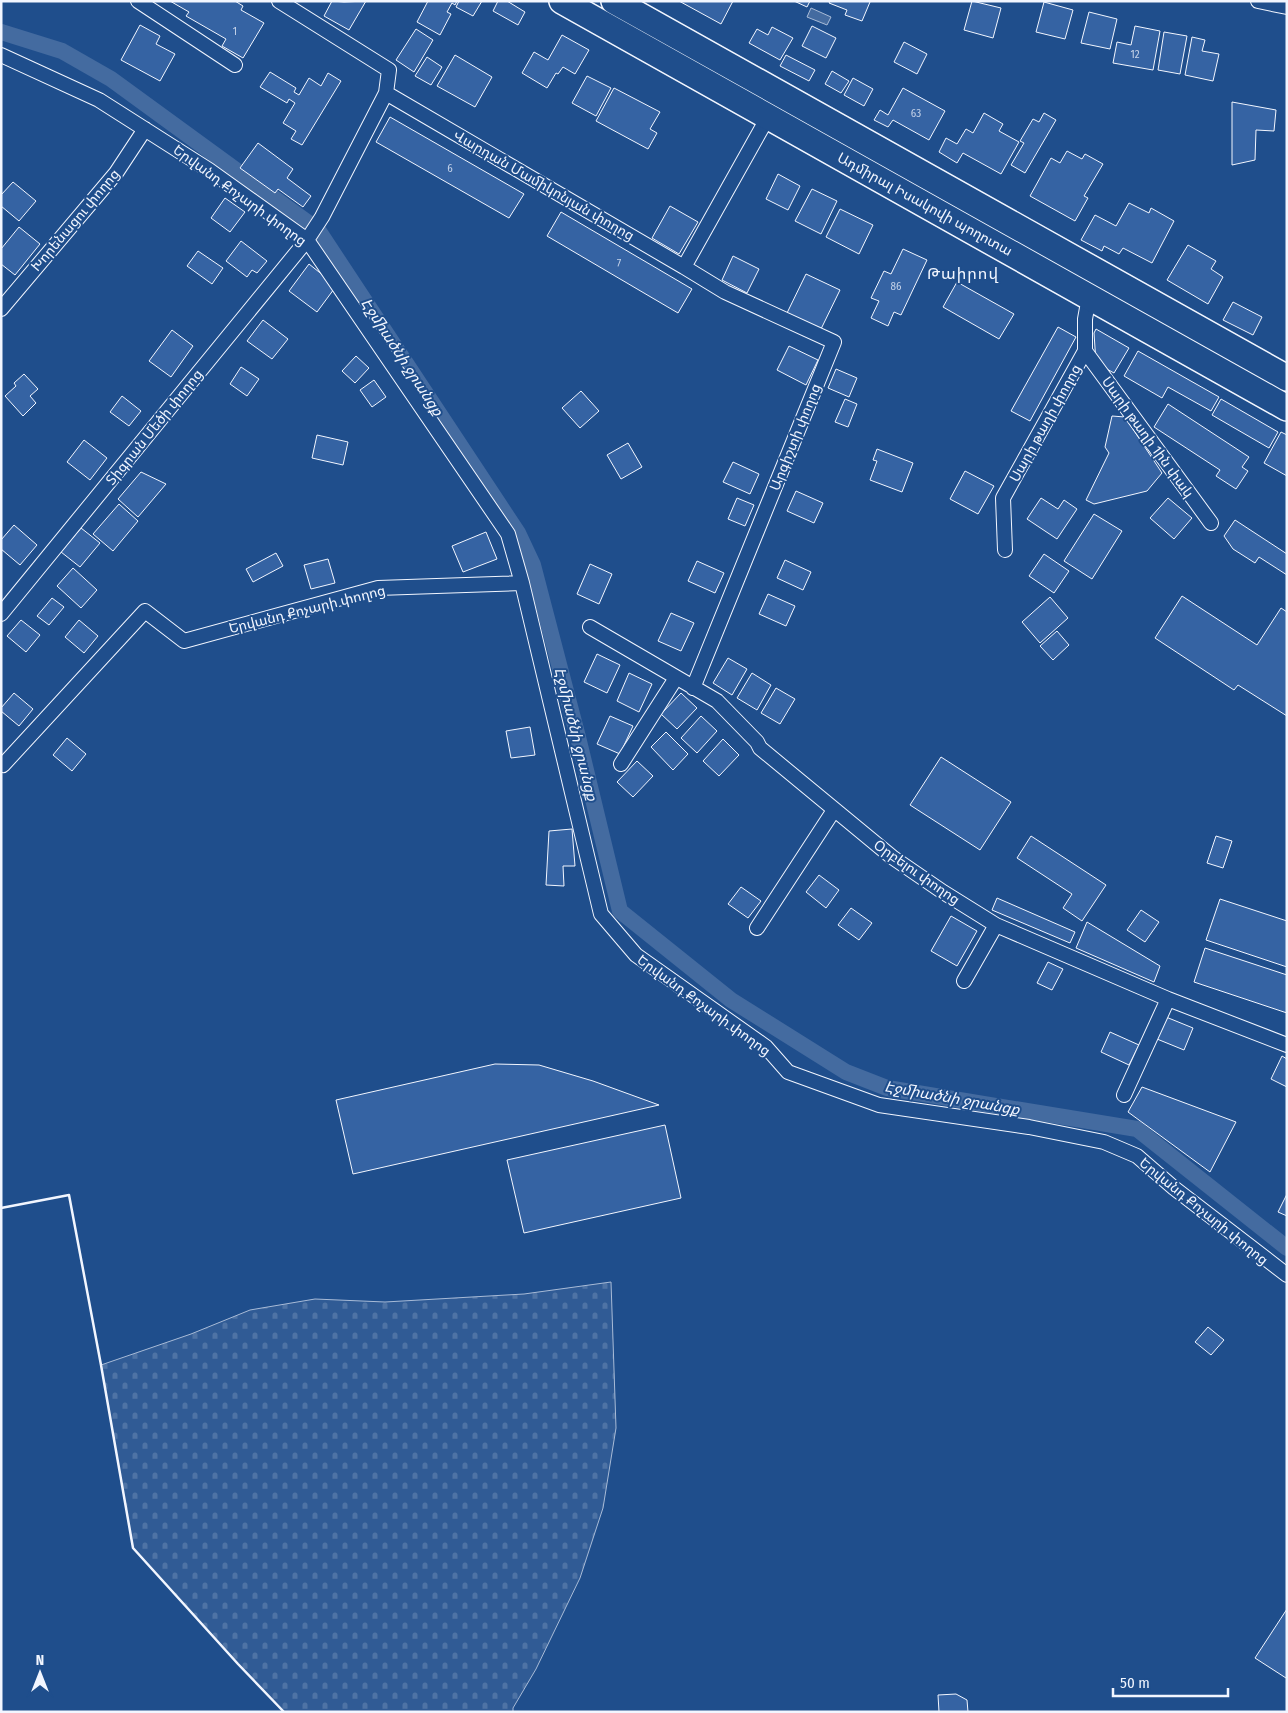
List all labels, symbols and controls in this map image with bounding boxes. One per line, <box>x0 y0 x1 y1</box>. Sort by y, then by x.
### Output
house number: 1 <box>233 25 237 38</box>
house number: 12 <box>1130 48 1140 61</box>
house number: 63 <box>911 107 921 120</box>
street label: Վարդան Մամիկոնյան փողոց <box>450 127 637 244</box>
street label: Երվանդ Քոչարի փողոց <box>170 141 310 250</box>
street label: Ադմիրալ Իսակովի պողոտա <box>834 149 1015 260</box>
house number: 6 <box>447 162 453 175</box>
street label: Խորենացու փողոց <box>28 166 123 275</box>
house number: 7 <box>617 257 622 270</box>
district label: Թաիրով <box>927 264 999 283</box>
house number: 86 <box>891 280 902 293</box>
water label: Էջմիածնի ջրանցք <box>357 295 447 420</box>
street label: Սարի թաղի փողոց <box>1006 361 1085 485</box>
street label: Տիգրան Մեծի փողոց <box>103 366 206 489</box>
street label: Սարի թաղի 1ին փակ <box>1098 373 1197 501</box>
street label: Արգիշտի փողոց <box>766 381 825 493</box>
street label: Երվանդ Քոչարի փողոց <box>227 582 387 637</box>
water label: Էջմիածնի ջրանցք <box>551 665 602 804</box>
street label: Օրբելու փողոց <box>870 836 963 908</box>
street label: Երվանդ Քոչարի փողոց <box>634 951 774 1060</box>
water label: Էջմիածնի ջրանցք <box>883 1077 1022 1119</box>
street label: Երվանդ Քոչարի փողոց <box>1136 1154 1272 1269</box>
north arrow <box>15 1648 65 1698</box>
text: N <box>36 1652 44 1669</box>
scale bar <box>1113 1666 1228 1698</box>
text: 50 m <box>1120 1674 1150 1692</box>

